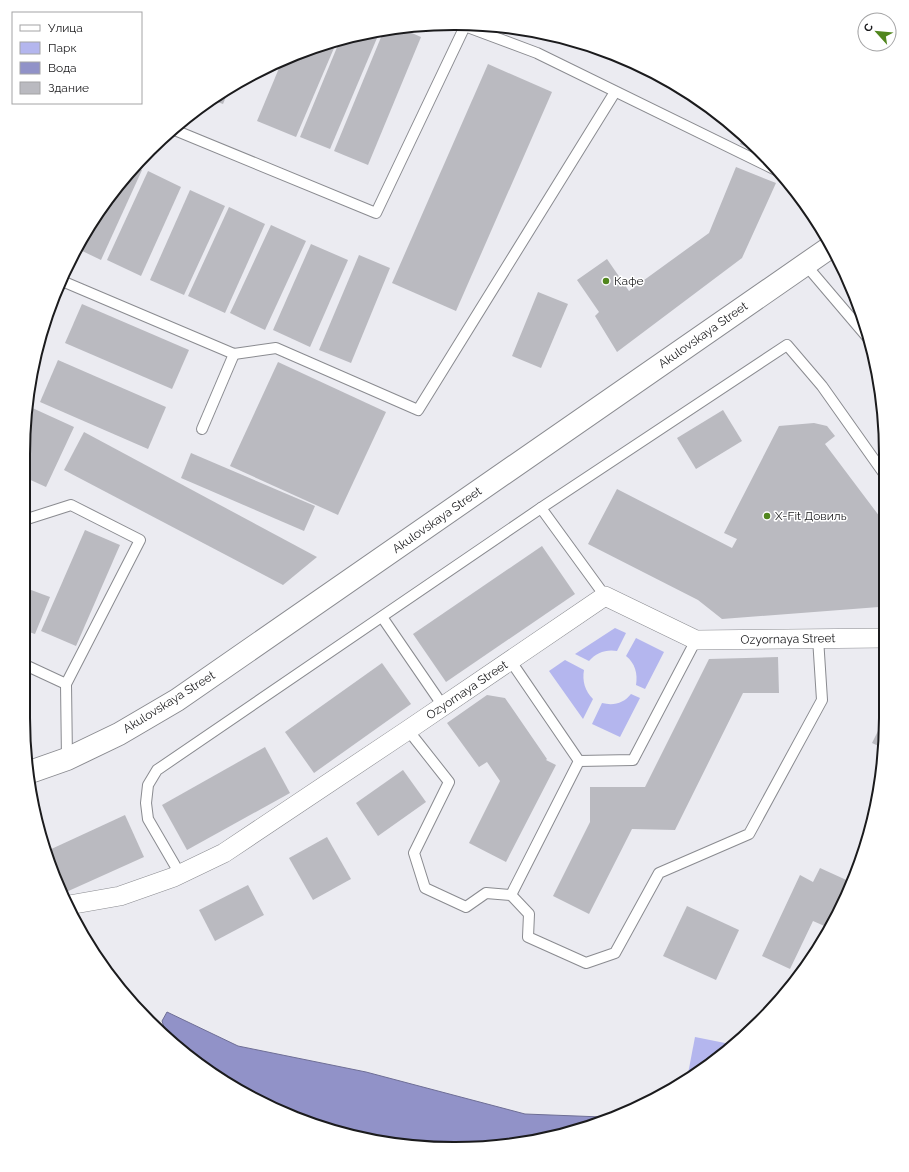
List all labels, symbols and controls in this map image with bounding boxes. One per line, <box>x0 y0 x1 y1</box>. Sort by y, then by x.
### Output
legend <box>12 12 142 104</box>
north arrow <box>857 12 897 52</box>
text: Улица <box>48 21 83 35</box>
text: С <box>861 21 876 34</box>
text: Парк <box>48 41 77 55</box>
text: Вода <box>48 61 77 75</box>
text: Здание <box>48 81 89 95</box>
place label: Кафе <box>614 274 644 288</box>
marker: Кафе <box>601 276 611 286</box>
street label: Akulovskaya Street <box>656 299 750 371</box>
street label: Akulovskaya Street <box>390 484 484 556</box>
place label: X-Fit Довиль <box>775 509 847 523</box>
marker: X-Fit Довиль <box>762 511 772 521</box>
street label: Ozyornaya Street <box>740 631 836 647</box>
street label: Ozyornaya Street <box>424 658 510 722</box>
street label: Akulovskaya Street <box>120 668 218 736</box>

